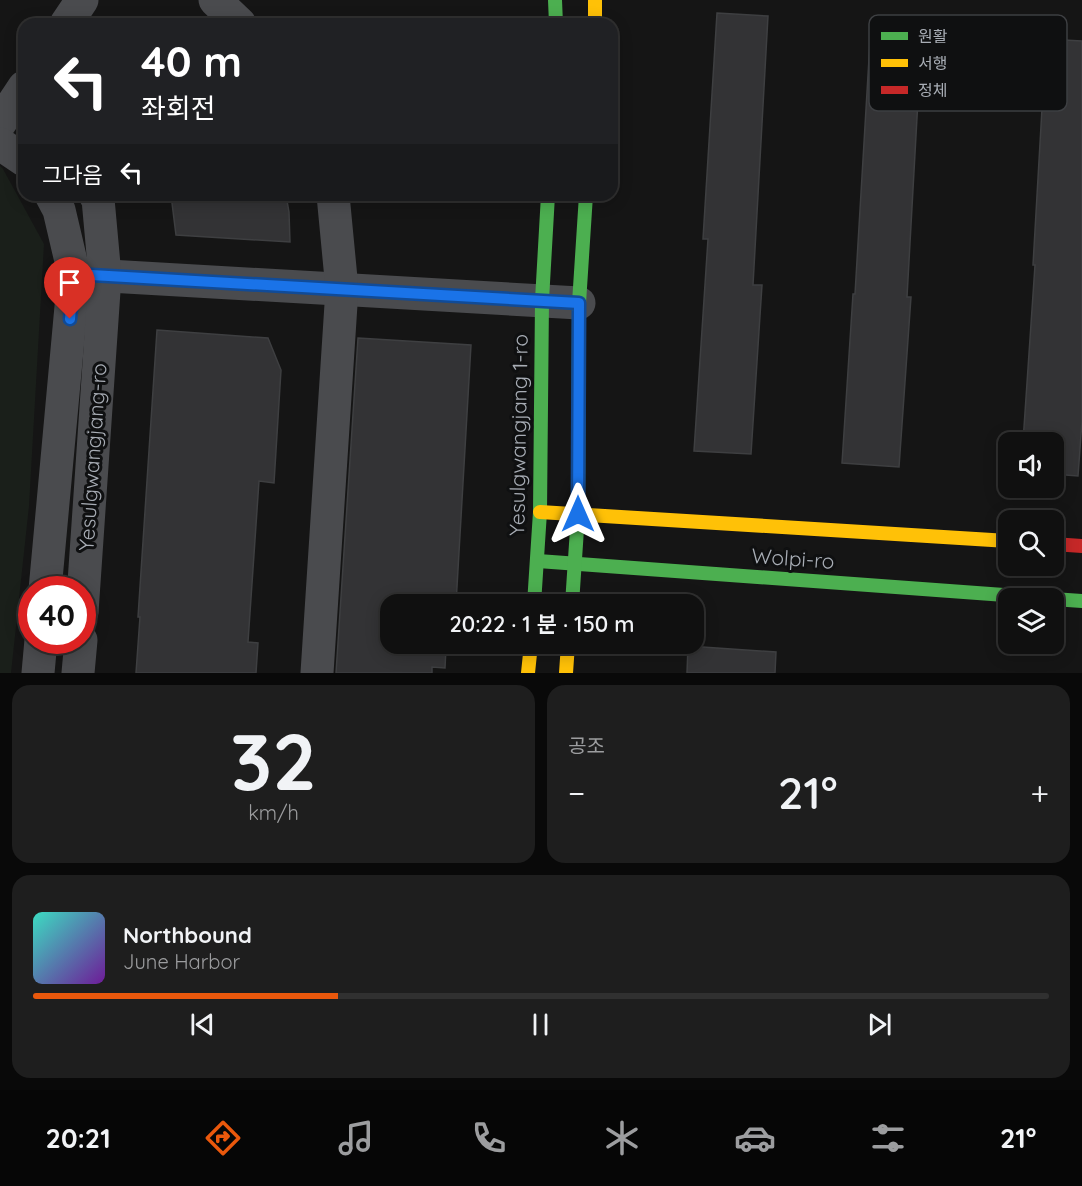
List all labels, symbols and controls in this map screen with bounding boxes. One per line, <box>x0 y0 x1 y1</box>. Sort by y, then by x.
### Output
legend <box>869 15 1067 111</box>
text: 원활 <box>918 26 948 46</box>
text: 40 m <box>141 35 242 88</box>
icon: left <box>42 42 120 120</box>
text: 서행 <box>918 53 947 73</box>
text: 정체 <box>918 80 947 100</box>
text: 좌회전 <box>141 91 216 125</box>
icon: left <box>115 156 148 189</box>
text: 그다음 <box>42 161 103 189</box>
pin <box>44 257 95 319</box>
icon: arrive <box>53 266 86 299</box>
street label: Yesulgwangjang 1-ro <box>503 334 533 536</box>
street label: Yesulgwangjang-ro <box>72 362 112 552</box>
map controls <box>998 432 1064 654</box>
button: sound <box>998 432 1064 498</box>
position arrow <box>546 482 610 546</box>
button: search <box>998 510 1064 576</box>
street label: Wolpi-ro <box>751 542 835 574</box>
speed limit sign: 40 <box>18 576 96 654</box>
button: layers <box>998 588 1064 654</box>
text: 20:22 · 1 분 · 150 m <box>449 610 635 638</box>
text: 32 <box>230 712 317 810</box>
text: 공조 <box>568 733 605 758</box>
text: 21° <box>778 764 837 820</box>
text: − <box>568 772 585 813</box>
text: + <box>1030 772 1049 813</box>
text: km/h <box>248 800 299 825</box>
text: Northbound <box>123 921 252 949</box>
text: June Harbor <box>123 949 240 974</box>
icon: previous <box>186 1008 219 1041</box>
icon: pause <box>524 1008 557 1041</box>
icon: next <box>863 1008 896 1041</box>
icon: directions <box>202 1117 244 1159</box>
icon: music <box>335 1117 377 1159</box>
icon: phone <box>468 1117 510 1159</box>
icon: climate <box>601 1117 643 1159</box>
icon: car <box>734 1117 776 1159</box>
icon: filters <box>867 1117 909 1159</box>
text: 20:21 <box>46 1121 111 1155</box>
text: 21° <box>1000 1121 1036 1155</box>

